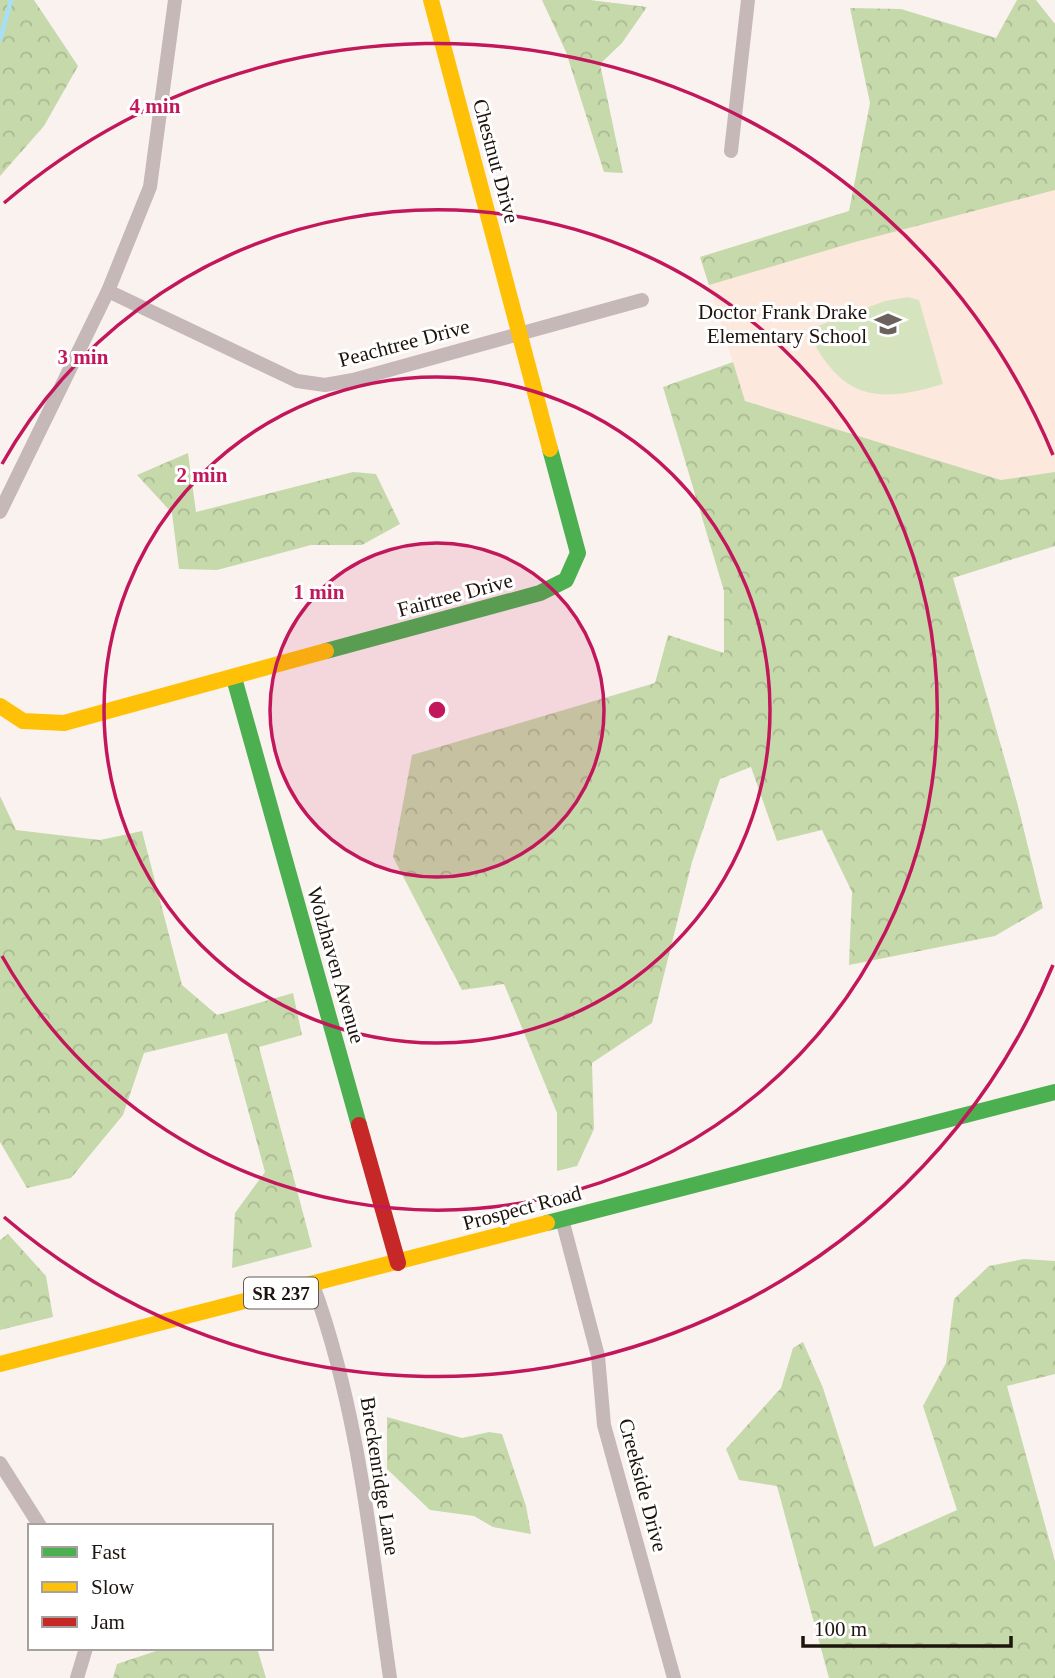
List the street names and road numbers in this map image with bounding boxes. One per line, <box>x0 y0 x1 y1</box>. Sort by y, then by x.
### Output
street label: Chestnut Drive <box>468 96 524 226</box>
street label: Peachtree Drive <box>336 314 472 372</box>
street label: Fairtree Drive <box>395 568 515 622</box>
street label: Wolzhaven Avenue <box>302 884 370 1046</box>
street label: Prospect Road <box>460 1181 584 1235</box>
road number: SR 237 <box>244 1278 318 1308</box>
street label: Breckenridge Lane <box>356 1395 404 1557</box>
street label: Creekside Drive <box>614 1416 672 1554</box>

